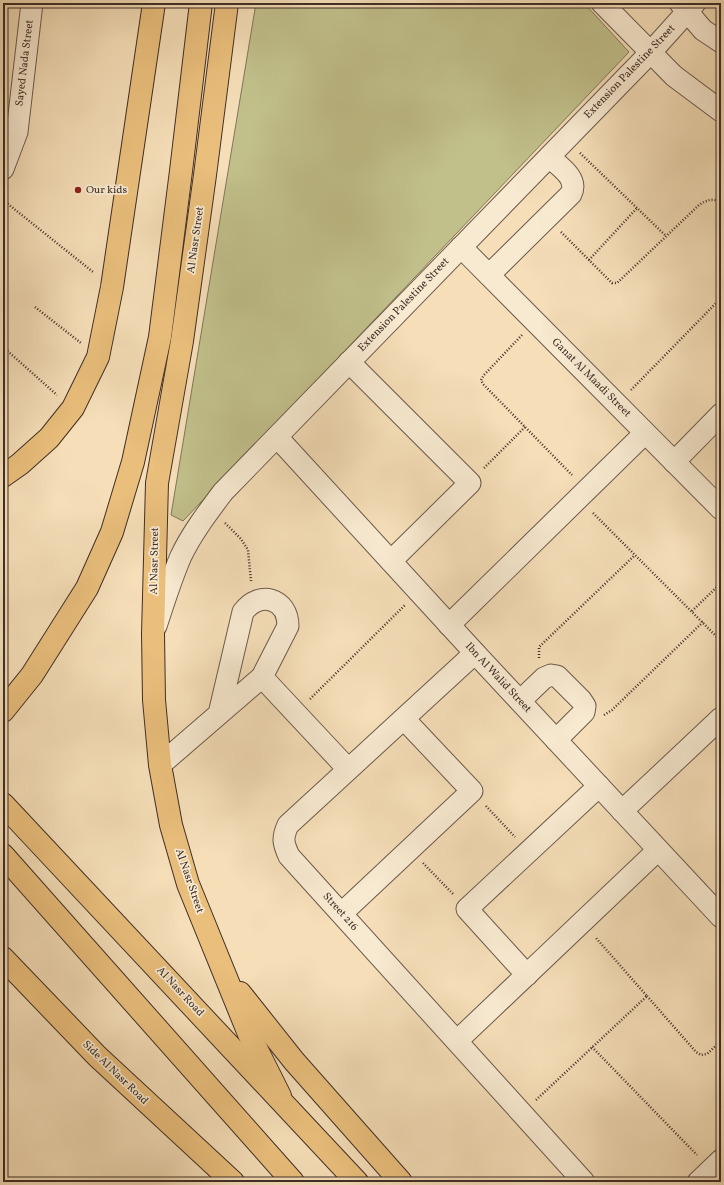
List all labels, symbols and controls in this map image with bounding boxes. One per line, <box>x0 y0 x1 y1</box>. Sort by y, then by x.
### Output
street label: Sayed Nada Street <box>12 19 38 107</box>
street label: Extension Palestine Street <box>581 22 679 122</box>
place label: Our kids <box>86 183 128 198</box>
marker: Our kids <box>73 185 83 195</box>
street label: Al Nasr Street <box>184 206 208 274</box>
street label: Extension Palestine Street <box>355 255 453 355</box>
street label: Ganat Al Maadi Street <box>548 335 634 421</box>
street label: Al Nasr Street <box>147 527 163 595</box>
street label: Ibn Al Walid Street <box>461 640 535 717</box>
street label: Al Nasr Street <box>171 847 207 915</box>
street label: Street 216 <box>319 890 362 935</box>
street label: Al Nasr Road <box>153 964 207 1020</box>
street label: Side Al Nasr Road <box>79 1038 151 1108</box>

